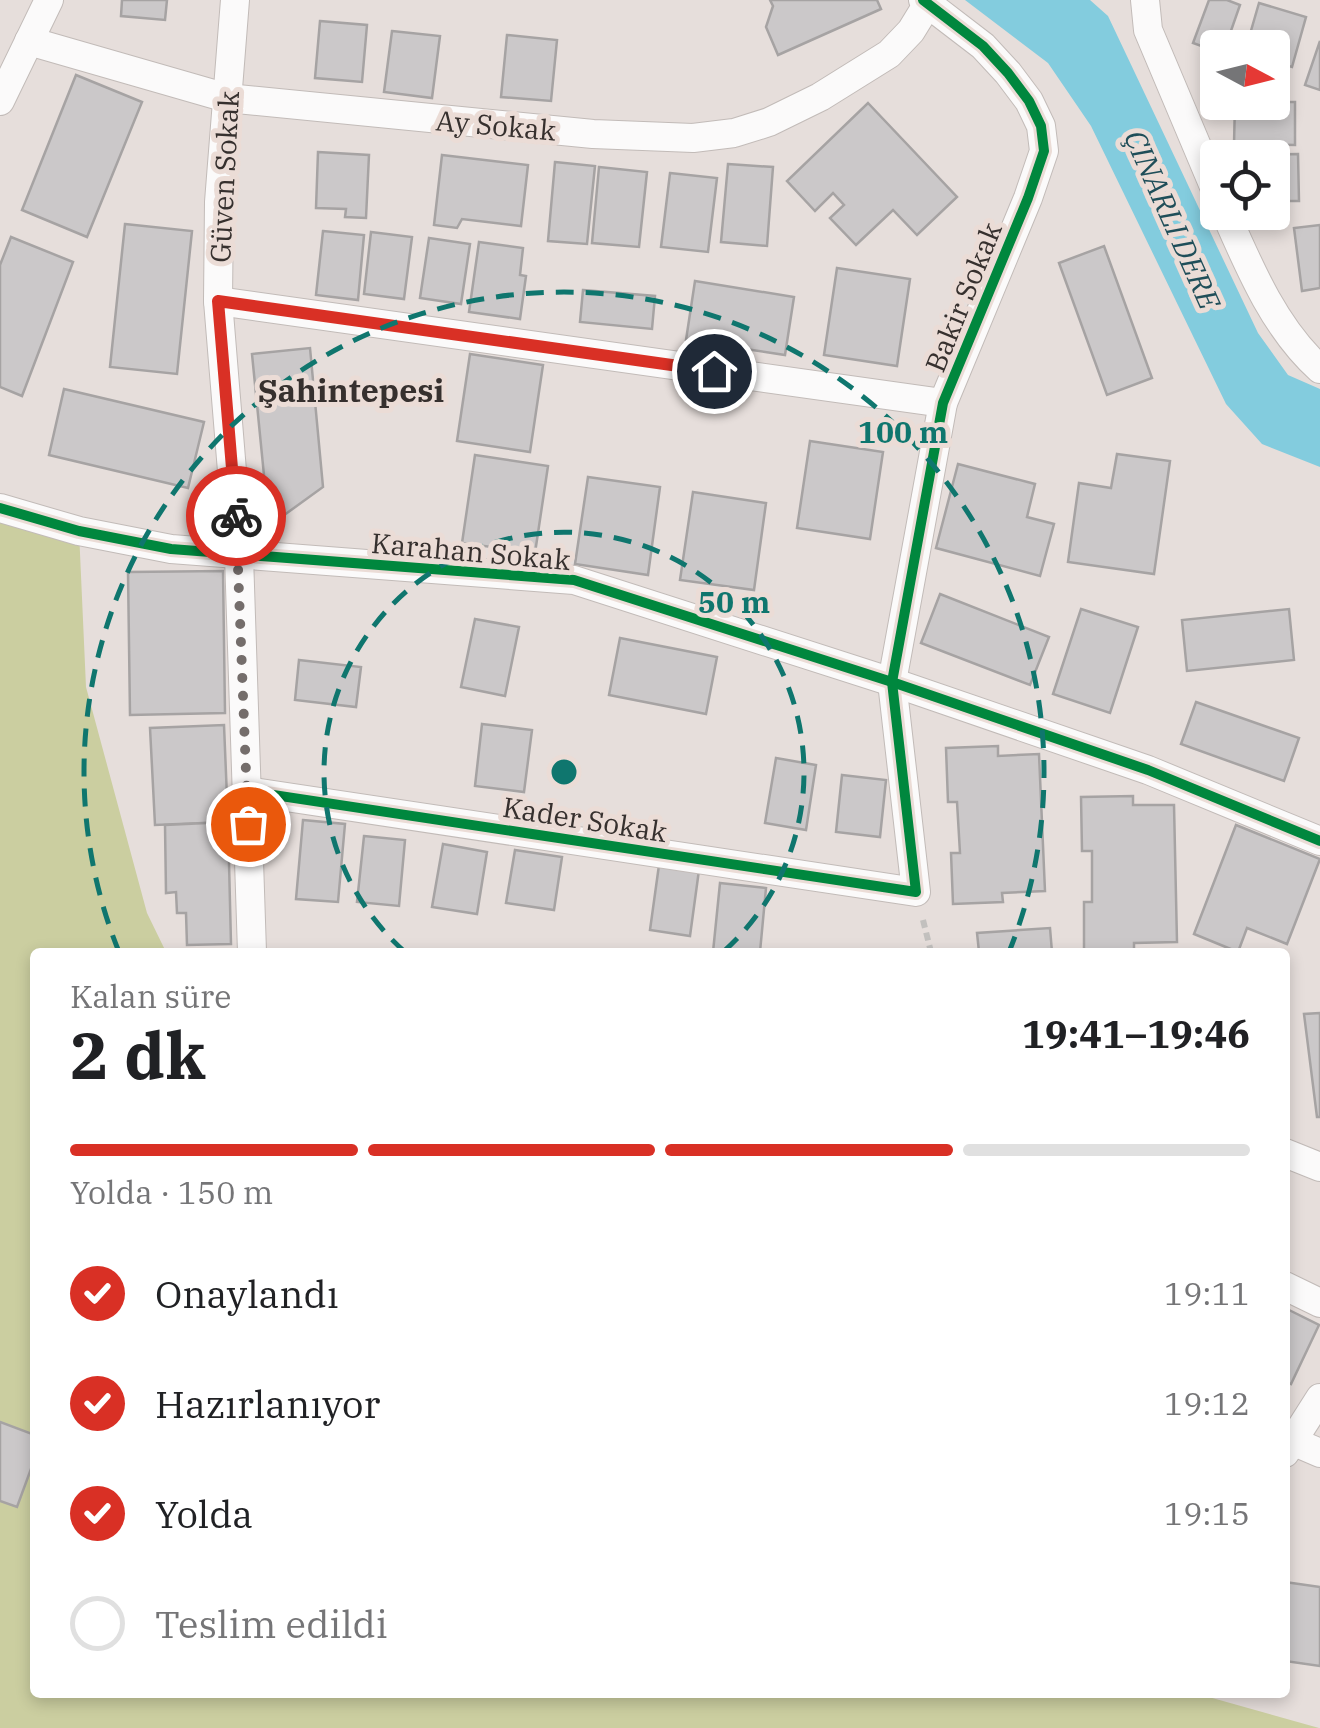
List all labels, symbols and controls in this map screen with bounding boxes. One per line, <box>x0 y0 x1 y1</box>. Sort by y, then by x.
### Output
north arrow <box>1200 30 1290 120</box>
map controls <box>1200 30 1290 230</box>
street label: Güven Sokak <box>201 90 247 264</box>
street label: Ay Sokak <box>434 101 558 149</box>
water label: ÇINARLI DERE <box>1116 123 1231 317</box>
button: locate <box>1200 140 1290 230</box>
street label: Bakir Sokak <box>916 216 1010 377</box>
pin <box>672 329 757 414</box>
icon: home <box>687 344 742 399</box>
district label: Şahintepesi <box>258 369 444 411</box>
text: 100 m <box>858 412 948 451</box>
courier <box>186 466 286 566</box>
icon: bike <box>209 489 264 544</box>
street label: Karahan Sokak <box>370 524 573 578</box>
text: 50 m <box>698 582 770 621</box>
centre of rings <box>546 754 582 790</box>
pin <box>206 782 291 867</box>
street label: Kader Sokak <box>500 788 670 850</box>
icon: bag <box>221 797 276 852</box>
text: Kalan süre <box>70 975 231 1017</box>
text: 19:41–19:46 <box>1022 1009 1250 1058</box>
text: 2 dk <box>70 1012 206 1097</box>
text: Yolda · 150 m <box>70 1171 273 1213</box>
icon: check <box>70 1266 125 1321</box>
text: Onaylandı <box>155 1269 339 1318</box>
text: 19:11 <box>1164 1272 1250 1314</box>
icon: check <box>70 1376 125 1431</box>
text: Hazırlanıyor <box>155 1379 380 1428</box>
text: 19:12 <box>1164 1382 1250 1424</box>
icon: check <box>70 1486 125 1541</box>
text: Yolda <box>155 1489 253 1538</box>
text: 19:15 <box>1164 1492 1250 1534</box>
text: Teslim edildi <box>155 1599 388 1648</box>

